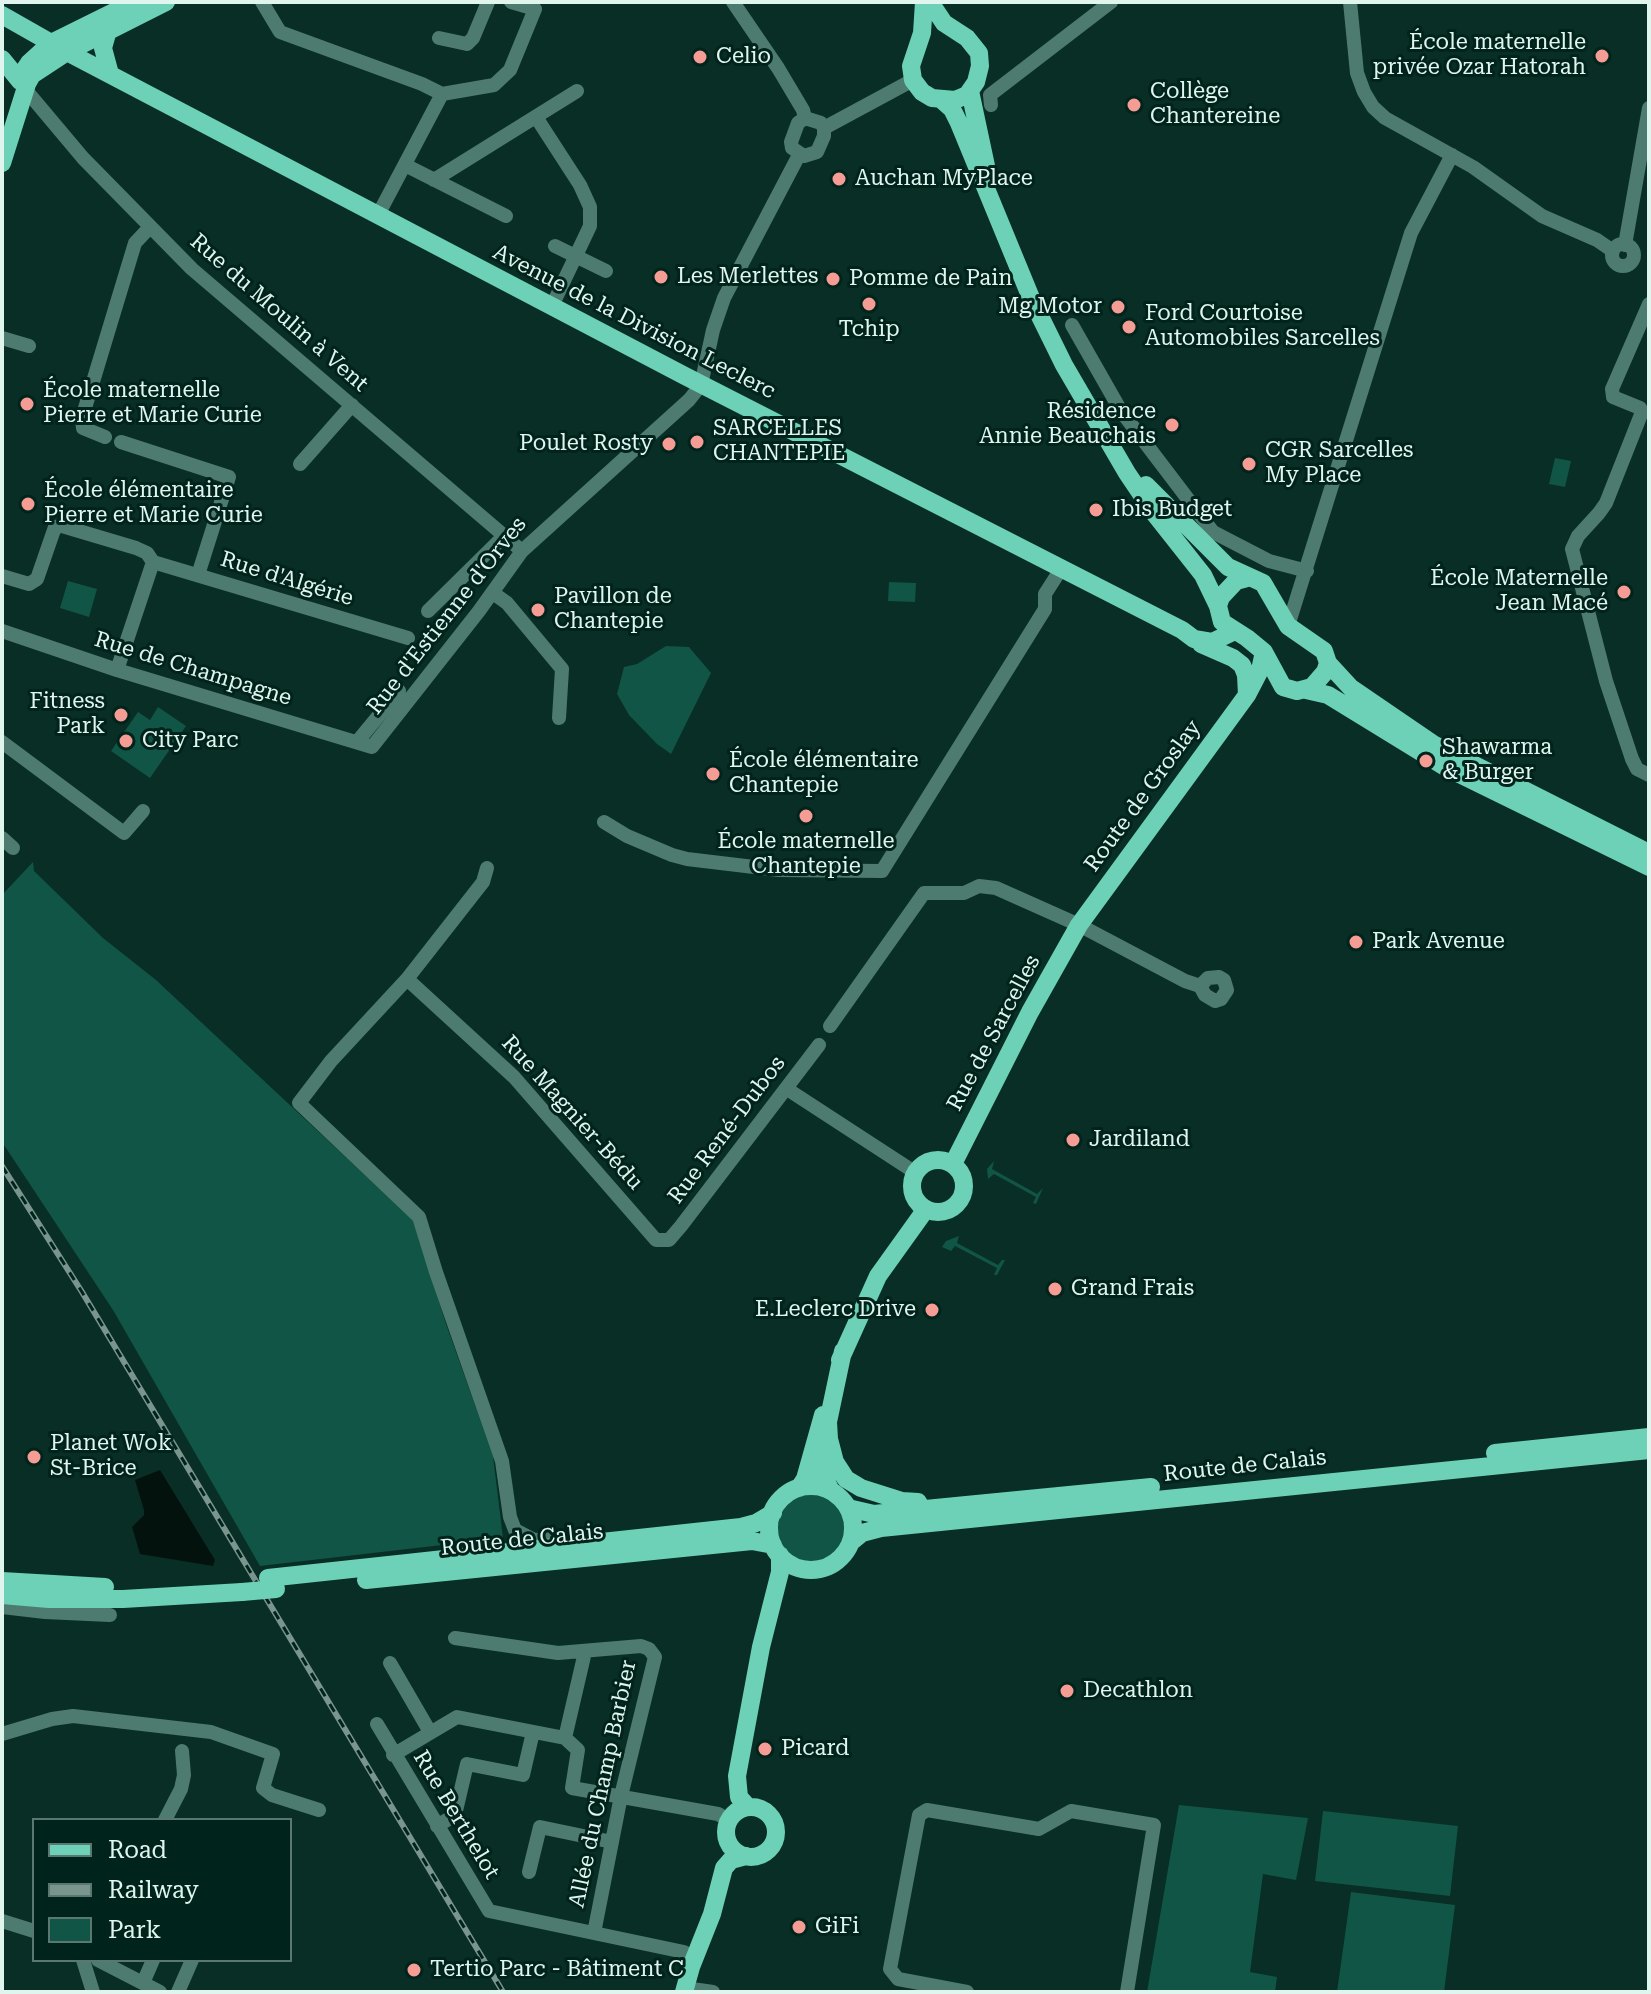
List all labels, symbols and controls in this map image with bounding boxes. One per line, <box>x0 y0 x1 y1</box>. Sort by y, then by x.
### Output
place label: École maternelle privée Ozar Hatorah <box>1373 30 1586 82</box>
place label: Celio <box>716 44 771 70</box>
marker: École maternelle privée Ozar Hatorah <box>1593 47 1611 65</box>
marker: Celio <box>691 48 709 66</box>
place label: Collège Chantereine <box>1150 79 1280 130</box>
marker: Collège Chantereine <box>1125 96 1143 114</box>
place label: Auchan MyPlace <box>855 166 1033 192</box>
marker: Auchan MyPlace <box>830 170 848 188</box>
street label: Rue du Moulin à Vent <box>185 228 373 398</box>
street label: Avenue de la Division Leclerc <box>488 239 780 405</box>
place label: Les Merlettes <box>677 264 819 290</box>
place label: Pomme de Pain <box>849 266 1012 292</box>
marker: Les Merlettes <box>652 268 670 286</box>
marker: Pomme de Pain <box>824 270 842 288</box>
place label: Mg Motor <box>998 294 1102 320</box>
marker: Tchip <box>860 295 878 313</box>
marker: Mg Motor <box>1109 298 1127 316</box>
place label: Ford Courtoise Automobiles Sarcelles <box>1145 301 1380 352</box>
place label: Tchip <box>838 317 900 343</box>
marker: Ford Courtoise Automobiles Sarcelles <box>1120 318 1138 336</box>
place label: École maternelle Pierre et Marie Curie <box>43 378 262 430</box>
marker: École maternelle Pierre et Marie Curie <box>18 395 36 413</box>
place label: Résidence Annie Beauchais <box>979 399 1156 450</box>
place label: SARCELLES CHANTEPIE <box>713 416 845 468</box>
marker: Résidence Annie Beauchais <box>1163 416 1181 434</box>
place label: Poulet Rosty <box>519 431 653 457</box>
marker: SARCELLES CHANTEPIE <box>688 433 706 451</box>
marker: Poulet Rosty <box>660 435 678 453</box>
place label: CGR Sarcelles My Place <box>1265 438 1413 490</box>
marker: CGR Sarcelles My Place <box>1240 455 1258 473</box>
place label: École élémentaire Pierre et Marie Curie <box>44 478 263 530</box>
marker: École élémentaire Pierre et Marie Curie <box>19 495 37 513</box>
place label: Ibis Budget <box>1112 497 1232 523</box>
marker: Ibis Budget <box>1087 501 1105 519</box>
street label: Rue d'Estienne d'Orves <box>362 512 532 720</box>
street label: Rue d'Algérie <box>217 546 357 612</box>
place label: École Maternelle Jean Macé <box>1430 566 1608 618</box>
marker: École Maternelle Jean Macé <box>1615 583 1633 601</box>
place label: Pavillon de Chantepie <box>554 584 672 636</box>
marker: Pavillon de Chantepie <box>529 601 547 619</box>
street label: Rue de Champagne <box>91 626 295 712</box>
place label: Fitness Park <box>30 689 105 740</box>
marker: Fitness Park <box>112 706 130 724</box>
street label: Route de Groslay <box>1079 715 1207 877</box>
place label: City Parc <box>142 728 239 754</box>
marker: City Parc <box>117 732 135 750</box>
place label: Shawarma & Burger <box>1442 735 1552 786</box>
place label: École élémentaire Chantepie <box>729 748 918 800</box>
marker: Shawarma & Burger <box>1417 752 1435 770</box>
marker: École élémentaire Chantepie <box>704 765 722 783</box>
marker: École maternelle Chantepie <box>797 807 815 825</box>
place label: École maternelle Chantepie <box>717 829 895 880</box>
place label: Park Avenue <box>1372 929 1505 955</box>
marker: Park Avenue <box>1347 933 1365 951</box>
street label: Rue de Sarcelles <box>942 951 1046 1115</box>
street label: Rue Magnier-Bédu <box>496 1030 648 1196</box>
street label: Rue René-Dubos <box>663 1051 791 1209</box>
place label: Jardiland <box>1089 1127 1190 1153</box>
marker: Jardiland <box>1064 1131 1082 1149</box>
place label: Grand Frais <box>1071 1276 1194 1302</box>
marker: Grand Frais <box>1046 1280 1064 1298</box>
place label: E.Leclerc Drive <box>755 1297 916 1323</box>
marker: E.Leclerc Drive <box>923 1301 941 1319</box>
place label: Planet Wok St-Brice <box>50 1431 172 1482</box>
street label: Route de Calais <box>1162 1444 1328 1488</box>
marker: Planet Wok St-Brice <box>25 1448 43 1466</box>
street label: Route de Calais <box>439 1518 605 1562</box>
street label: Allée du Champ Barbier <box>564 1658 642 1910</box>
place label: Decathlon <box>1083 1678 1193 1704</box>
marker: Decathlon <box>1058 1682 1076 1700</box>
place label: Picard <box>781 1736 849 1762</box>
marker: Picard <box>756 1740 774 1758</box>
street label: Rue Berthelot <box>407 1746 505 1884</box>
legend <box>32 1818 292 1962</box>
text: Road <box>108 1836 167 1864</box>
text: Railway <box>108 1876 199 1904</box>
place label: GiFi <box>815 1914 859 1940</box>
text: Park <box>108 1916 161 1944</box>
marker: GiFi <box>790 1918 808 1936</box>
place label: Tertio Parc - Bâtiment C <box>430 1957 684 1983</box>
marker: Tertio Parc - Bâtiment C <box>405 1961 423 1979</box>

